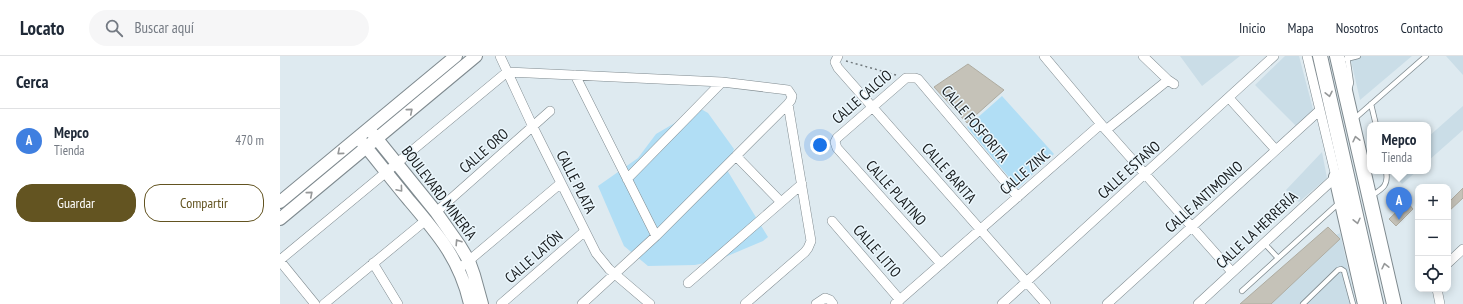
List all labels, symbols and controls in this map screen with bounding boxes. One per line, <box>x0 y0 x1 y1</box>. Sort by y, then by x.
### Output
search box <box>89 10 369 46</box>
text: Locato <box>20 16 65 40</box>
icon: search <box>103 17 125 39</box>
text: Buscar aquí <box>135 18 194 37</box>
text: Inicio <box>1239 19 1266 37</box>
text: Mapa <box>1288 19 1314 37</box>
text: Nosotros <box>1336 19 1379 37</box>
text: Contacto <box>1401 19 1443 37</box>
street label: CALLE CALCIO <box>828 65 896 128</box>
text: Cerca <box>16 71 49 93</box>
street label: CALLE FOSFORITA <box>938 81 1014 167</box>
one-way arrow <box>1324 91 1332 97</box>
one-way arrow <box>405 109 413 116</box>
popup <box>1367 122 1431 174</box>
text: Mepco <box>54 123 89 142</box>
street label: CALLE ORO <box>455 124 512 177</box>
text: Mepco <box>1382 130 1416 149</box>
text: A <box>26 132 32 149</box>
text: 470 m <box>235 132 264 149</box>
your location <box>810 135 830 155</box>
one-way arrow <box>1352 136 1360 142</box>
street label: CALLE ESTAÑO <box>1093 137 1164 203</box>
street label: CALLE BARITA <box>918 139 981 207</box>
text: Tienda <box>54 142 85 159</box>
street label: BOULEVARD MINERÍA <box>398 142 481 244</box>
street label: CALLE ZINC <box>996 145 1054 199</box>
street label: CALLE PLATA <box>553 147 601 217</box>
one-way arrow <box>337 148 344 155</box>
text: Tienda <box>1382 149 1412 166</box>
street label: CALLE PLATINO <box>862 156 931 229</box>
street label: CALLE ANTIMONIO <box>1161 157 1247 237</box>
button: Guardar <box>16 184 136 222</box>
button: Compartir <box>144 184 264 222</box>
one-way arrow <box>396 184 403 192</box>
map controls <box>1415 184 1451 292</box>
button: + <box>1415 184 1451 220</box>
street label: CALLE LA HERRERÍA <box>1212 186 1302 272</box>
pin: A <box>1386 187 1412 220</box>
one-way arrow <box>305 192 313 199</box>
one-way arrow <box>1353 218 1361 224</box>
street label: CALLE LITIO <box>849 220 905 281</box>
button: − <box>1415 220 1451 256</box>
street label: CALLE LATÓN <box>501 226 567 287</box>
one-way arrow <box>455 239 463 246</box>
button: locate <box>1415 256 1451 292</box>
one-way arrow <box>1381 263 1390 270</box>

